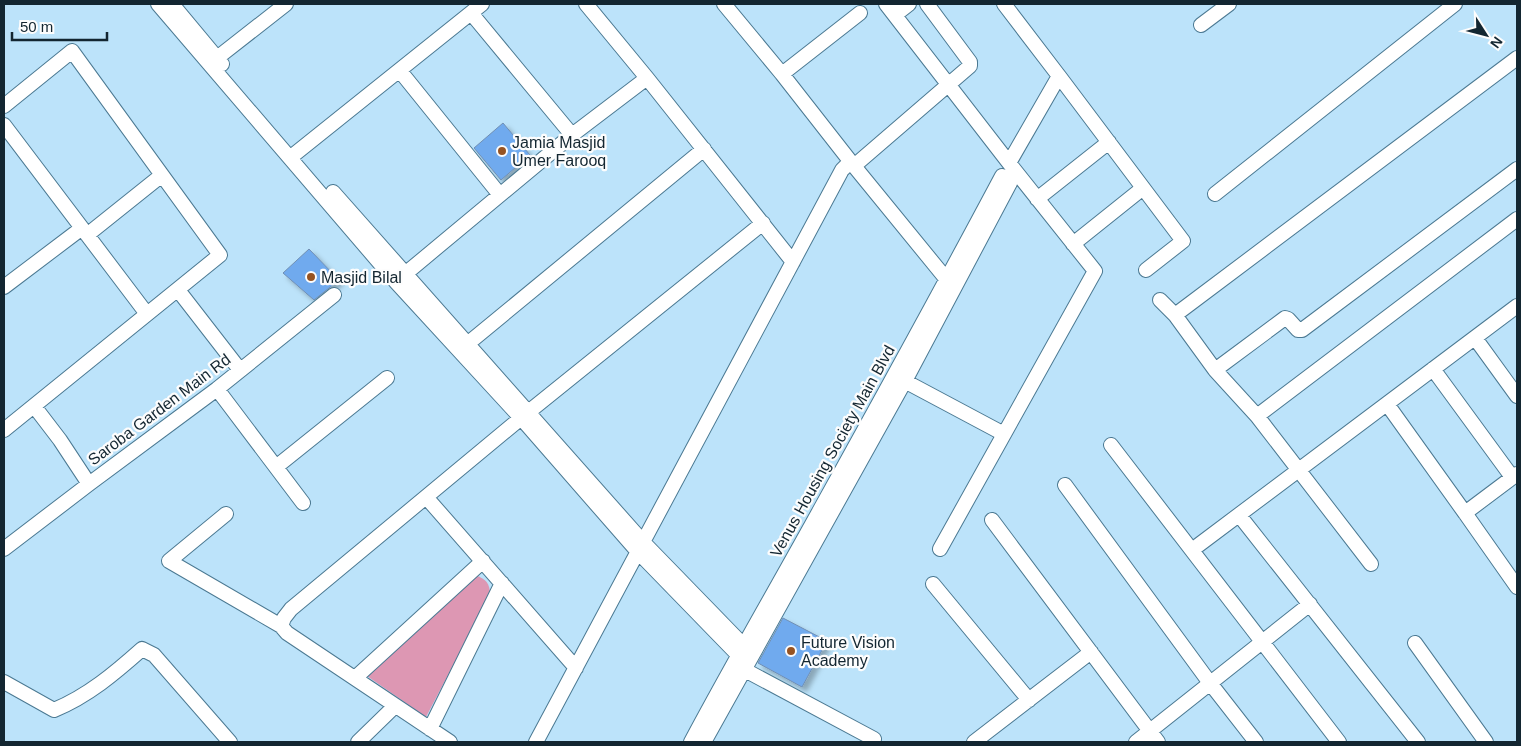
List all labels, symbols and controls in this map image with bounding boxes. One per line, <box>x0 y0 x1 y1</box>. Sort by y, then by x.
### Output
scale bar <box>12 10 108 42</box>
north arrow <box>1461 10 1511 60</box>
text: 50 m <box>20 18 53 35</box>
text: N <box>1487 34 1506 51</box>
place label: Jamia Masjid Umer Farooq <box>512 134 606 169</box>
marker: Jamia Masjid Umer Farooq <box>496 145 508 157</box>
place label: Masjid Bilal <box>321 269 402 286</box>
marker: Masjid Bilal <box>305 271 317 283</box>
street label: Venus Housing Society Main Blvd <box>767 342 898 560</box>
street label: Saroba Garden Main Rd <box>85 350 234 468</box>
place label: Future Vision Academy <box>801 634 895 669</box>
marker: Future Vision Academy <box>785 645 797 657</box>

